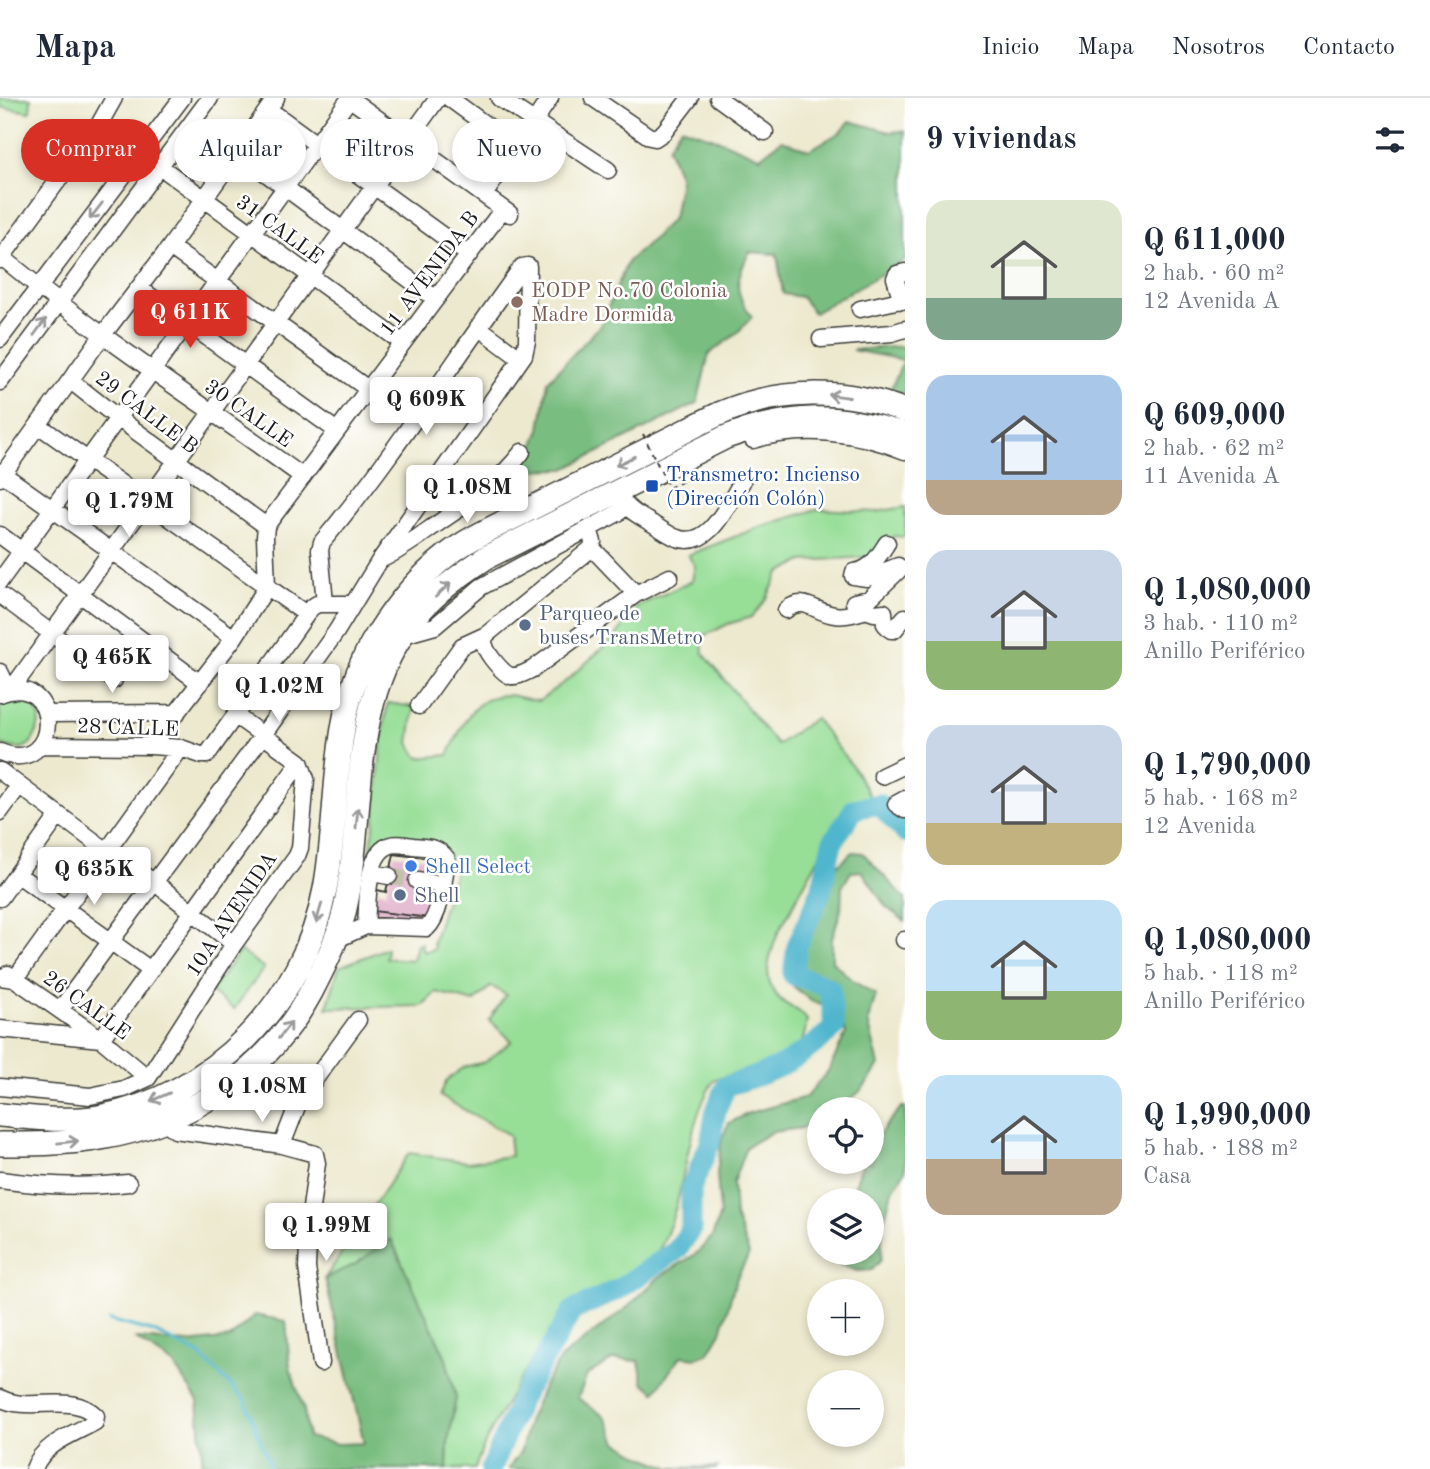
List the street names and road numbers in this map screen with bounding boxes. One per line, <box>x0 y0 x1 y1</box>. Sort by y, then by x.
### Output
street label: 31 CALLE <box>232 192 327 269</box>
street label: 11 AVENIDA B <box>377 208 484 340</box>
street label: 29 CALLE B <box>91 368 201 458</box>
street label: 30 CALLE <box>200 376 296 452</box>
street label: 28 CALLE <box>77 716 179 741</box>
street label: 10A AVENIDA <box>183 849 282 981</box>
street label: 26 CALLE <box>39 968 134 1045</box>

